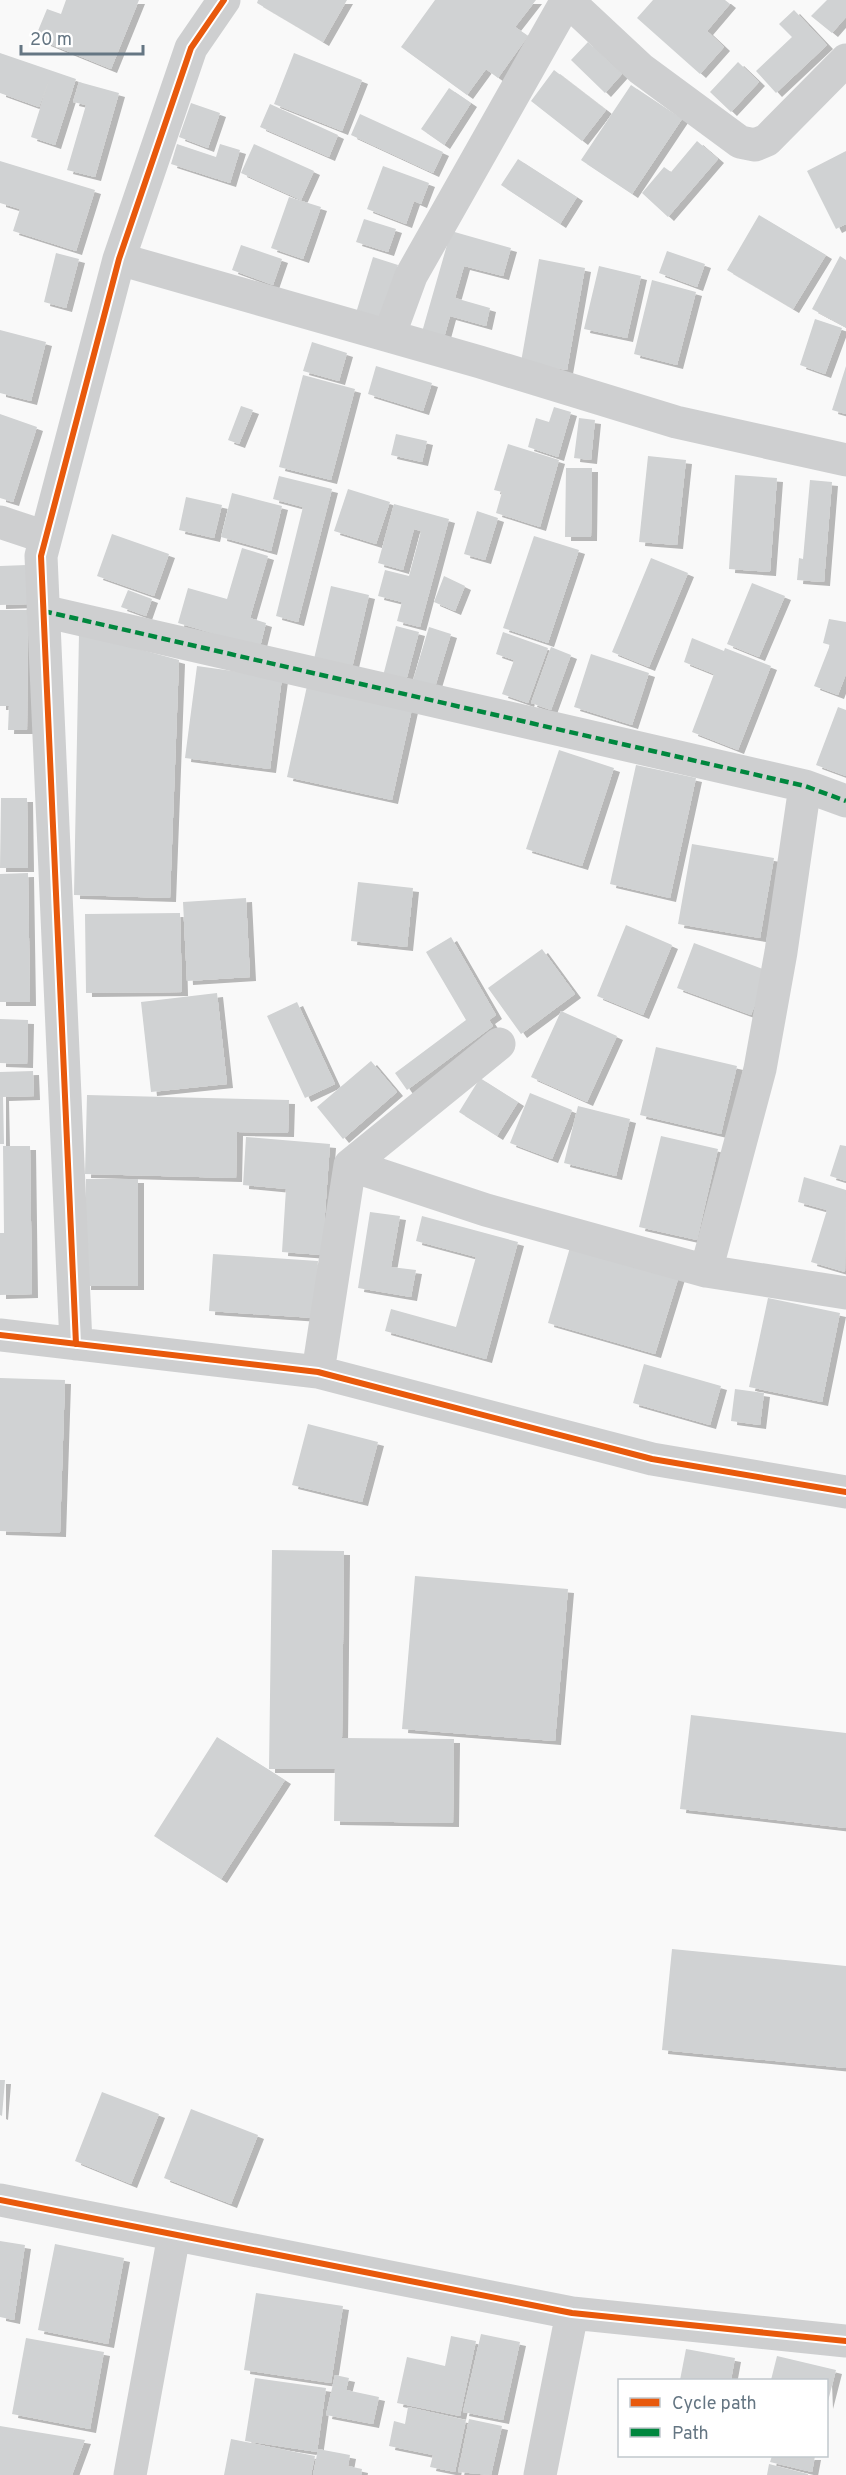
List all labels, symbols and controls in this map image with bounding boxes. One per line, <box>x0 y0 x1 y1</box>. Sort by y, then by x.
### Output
scale bar <box>21 18 142 56</box>
text: 20 m <box>30 29 72 52</box>
legend <box>618 2379 828 2457</box>
text: Cycle path <box>672 2393 757 2416</box>
text: Path <box>672 2423 709 2446</box>

